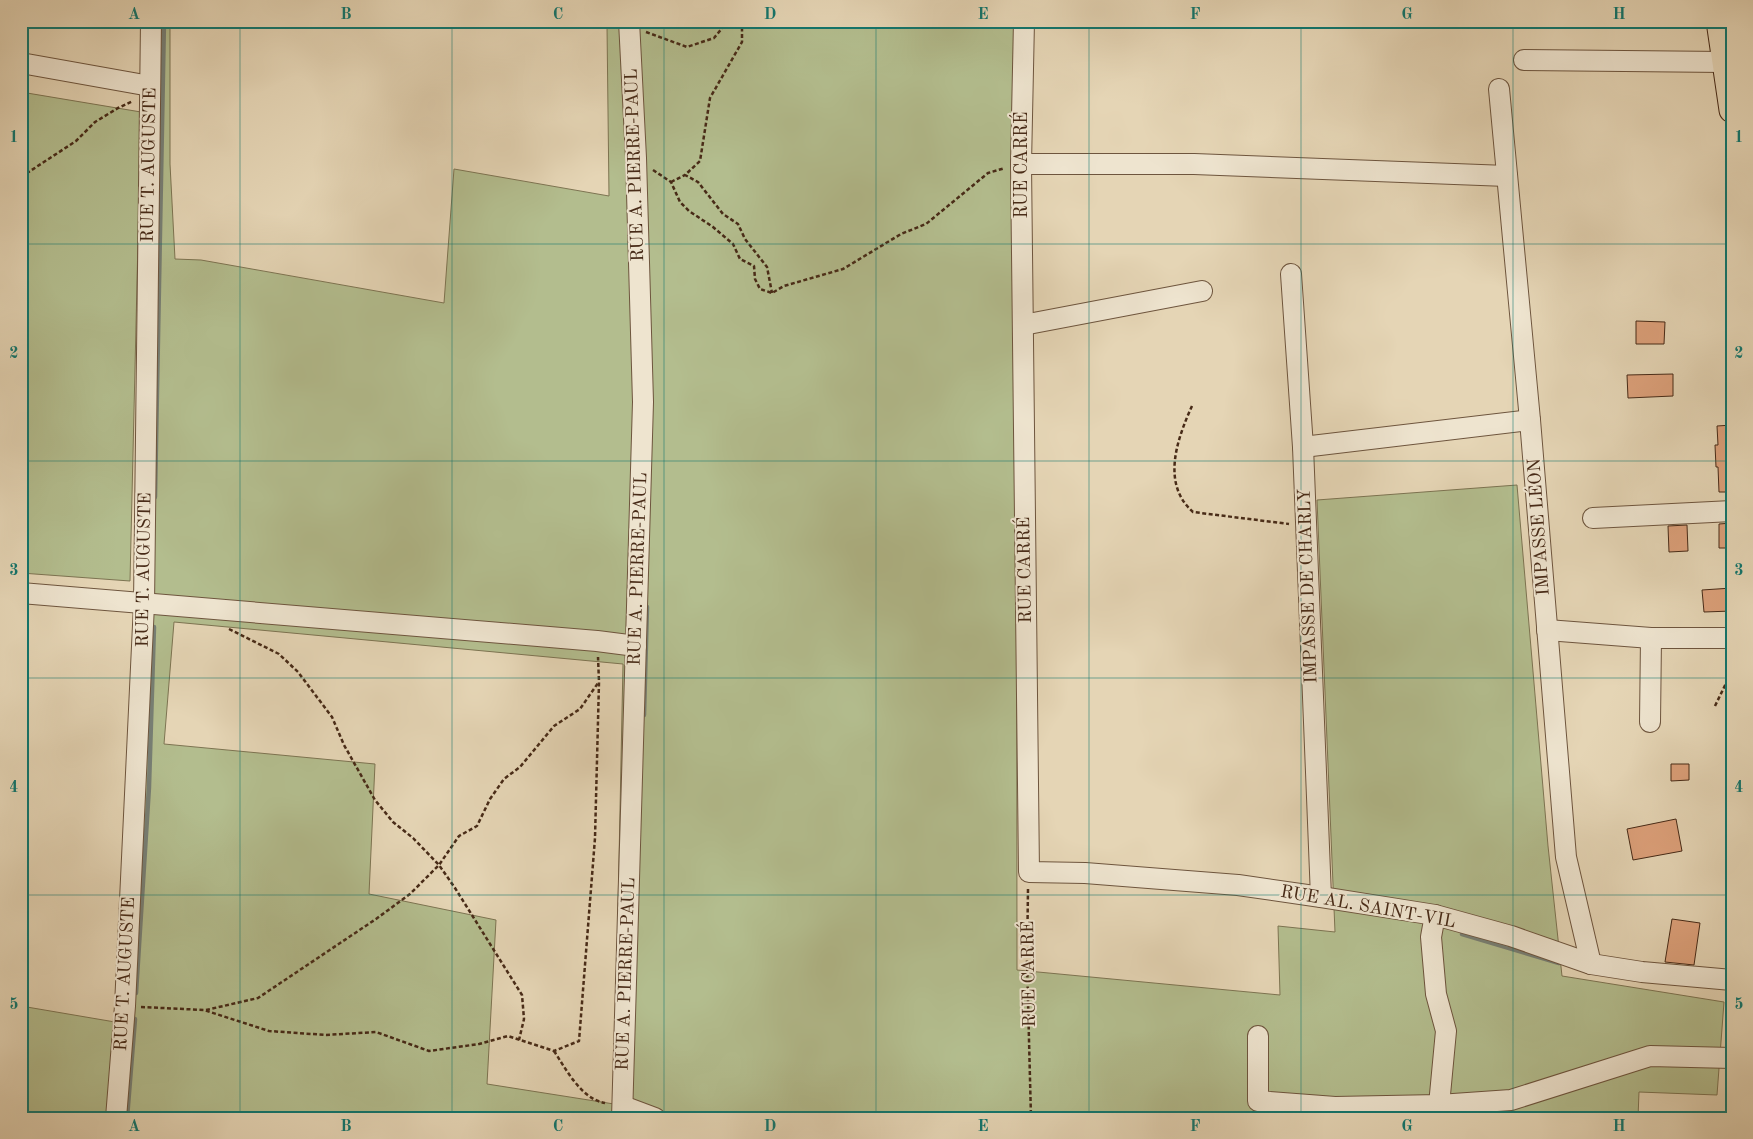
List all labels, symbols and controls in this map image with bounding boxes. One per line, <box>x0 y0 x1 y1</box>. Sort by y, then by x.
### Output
text: A <box>128 7 140 23</box>
text: B <box>340 7 352 23</box>
text: C <box>553 7 563 23</box>
text: D <box>764 7 776 23</box>
text: E <box>977 7 989 23</box>
text: F <box>1190 7 1201 23</box>
text: G <box>1401 7 1413 23</box>
text: H <box>1612 7 1626 23</box>
street label: RUE A. PIERRE-PAUL <box>623 68 647 262</box>
street label: RUE T. AUGUSTE <box>139 87 159 243</box>
street label: RUE CARRÉ <box>1009 112 1031 218</box>
text: 1 <box>9 130 19 146</box>
text: 1 <box>1734 130 1744 146</box>
text: 2 <box>9 346 19 362</box>
text: 2 <box>1734 346 1744 362</box>
street label: IMPASSE LÉON <box>1521 458 1553 597</box>
street label: RUE A. PIERRE-PAUL <box>626 472 650 666</box>
street label: IMPASSE DE CHARLY <box>1296 488 1320 684</box>
street label: RUE T. AUGUSTE <box>134 492 154 648</box>
street label: RUE CARRÉ <box>1011 516 1035 624</box>
text: 3 <box>9 563 19 579</box>
text: 3 <box>1734 563 1744 579</box>
text: 4 <box>9 780 19 796</box>
text: 4 <box>1734 780 1744 796</box>
street label: RUE A. PIERRE-PAUL <box>614 877 638 1071</box>
street label: RUE AL. SAINT-VIL <box>1279 883 1457 931</box>
street label: RUE T. AUGUSTE <box>112 896 138 1052</box>
street label: RUE CARRÉ <box>1015 920 1039 1028</box>
text: 5 <box>9 997 19 1013</box>
text: 5 <box>1734 997 1744 1013</box>
text: A <box>128 1119 140 1135</box>
text: B <box>340 1119 352 1135</box>
text: C <box>553 1119 563 1135</box>
text: D <box>764 1119 776 1135</box>
text: E <box>977 1119 989 1135</box>
text: F <box>1190 1119 1201 1135</box>
text: G <box>1401 1119 1413 1135</box>
text: H <box>1612 1119 1626 1135</box>

